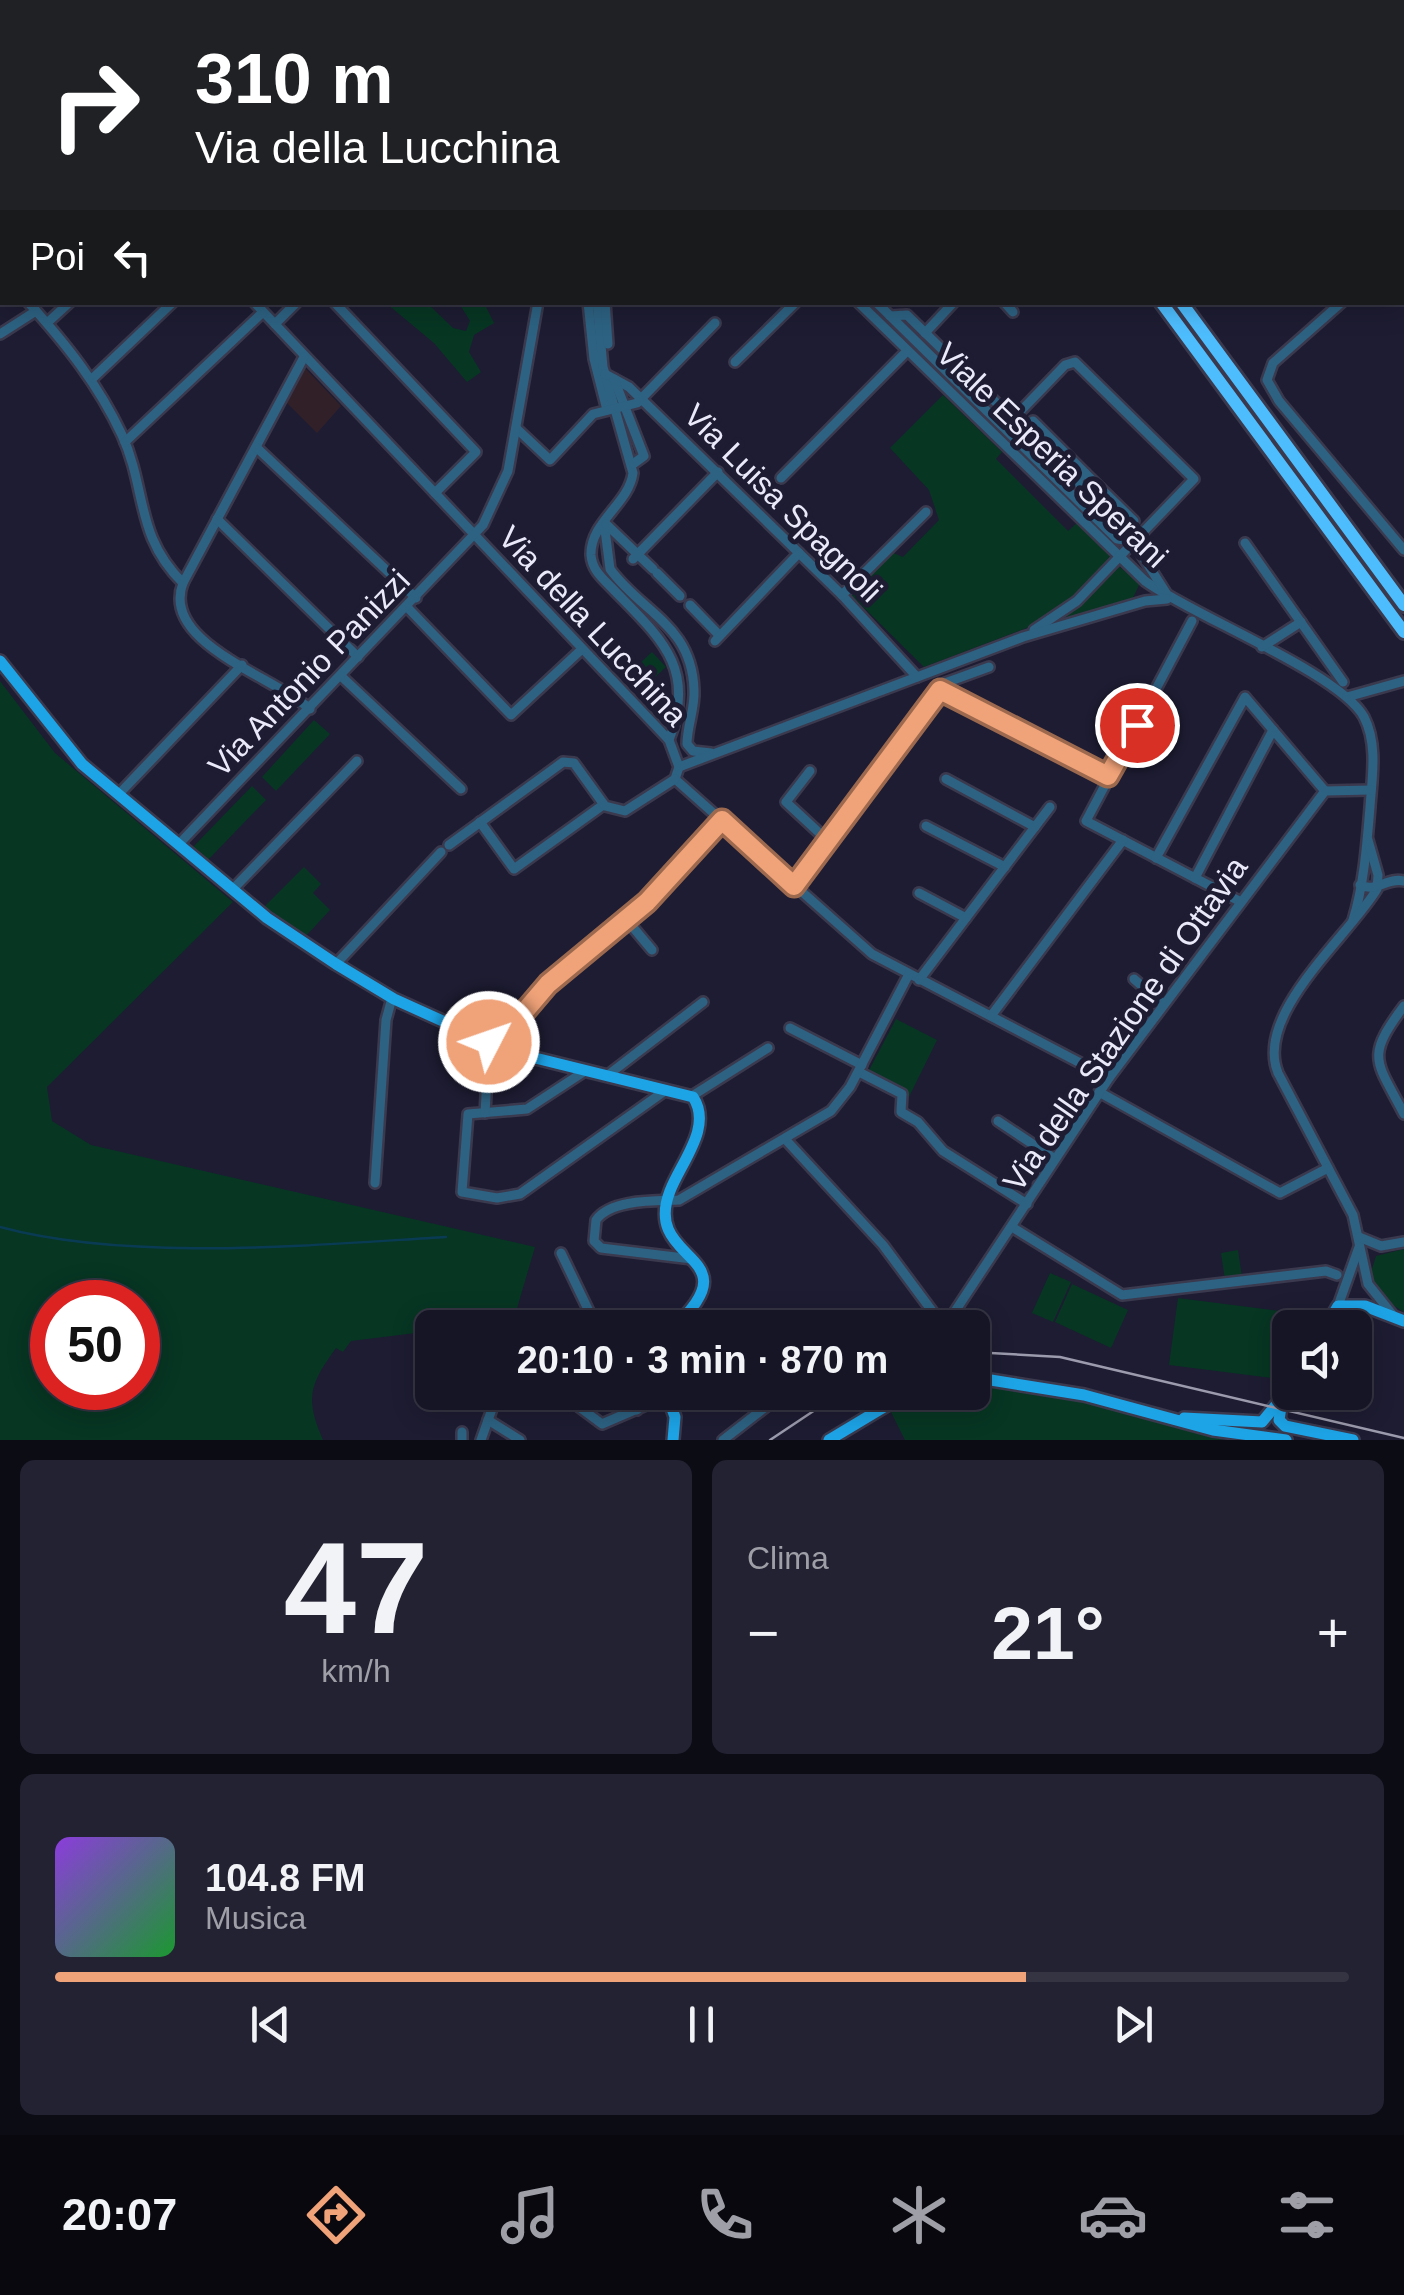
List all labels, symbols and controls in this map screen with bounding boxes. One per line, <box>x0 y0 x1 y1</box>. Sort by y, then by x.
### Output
icon: right <box>30 40 160 170</box>
text: 310 m <box>195 40 393 118</box>
text: Via della Lucchina <box>195 122 559 173</box>
icon: left <box>105 230 160 285</box>
text: Poi <box>30 236 85 278</box>
street label: Viale Esperia Sperani <box>929 335 1175 575</box>
street label: Via Luisa Spagnoli <box>677 397 889 609</box>
street label: Via della Lucchina <box>491 519 695 733</box>
street label: Via Antonio Panizzi <box>201 562 417 784</box>
pin <box>1095 683 1180 768</box>
icon: arrive <box>1110 698 1165 753</box>
street label: Via della Stazione di Ottavia <box>996 850 1254 1198</box>
position arrow <box>437 990 541 1094</box>
speed limit sign: 50 <box>30 1280 160 1410</box>
map controls <box>1272 1310 1372 1410</box>
button: sound <box>1272 1310 1372 1410</box>
text: 20:10 · 3 min · 870 m <box>517 1339 888 1381</box>
text: 47 <box>284 1515 428 1661</box>
text: Clima <box>747 1540 829 1576</box>
text: 21° <box>991 1591 1105 1675</box>
text: − <box>747 1602 779 1664</box>
text: + <box>1317 1602 1349 1664</box>
text: km/h <box>321 1653 391 1689</box>
text: 104.8 FM <box>205 1857 366 1899</box>
text: Musica <box>205 1900 306 1936</box>
icon: previous <box>243 1997 298 2052</box>
icon: pause <box>674 1997 729 2052</box>
icon: next <box>1106 1997 1161 2052</box>
icon: directions <box>301 2180 371 2250</box>
icon: music <box>495 2180 565 2250</box>
icon: phone <box>690 2180 760 2250</box>
icon: climate <box>884 2180 954 2250</box>
icon: car <box>1078 2180 1148 2250</box>
icon: filters <box>1272 2180 1342 2250</box>
text: 20:07 <box>62 2189 177 2240</box>

